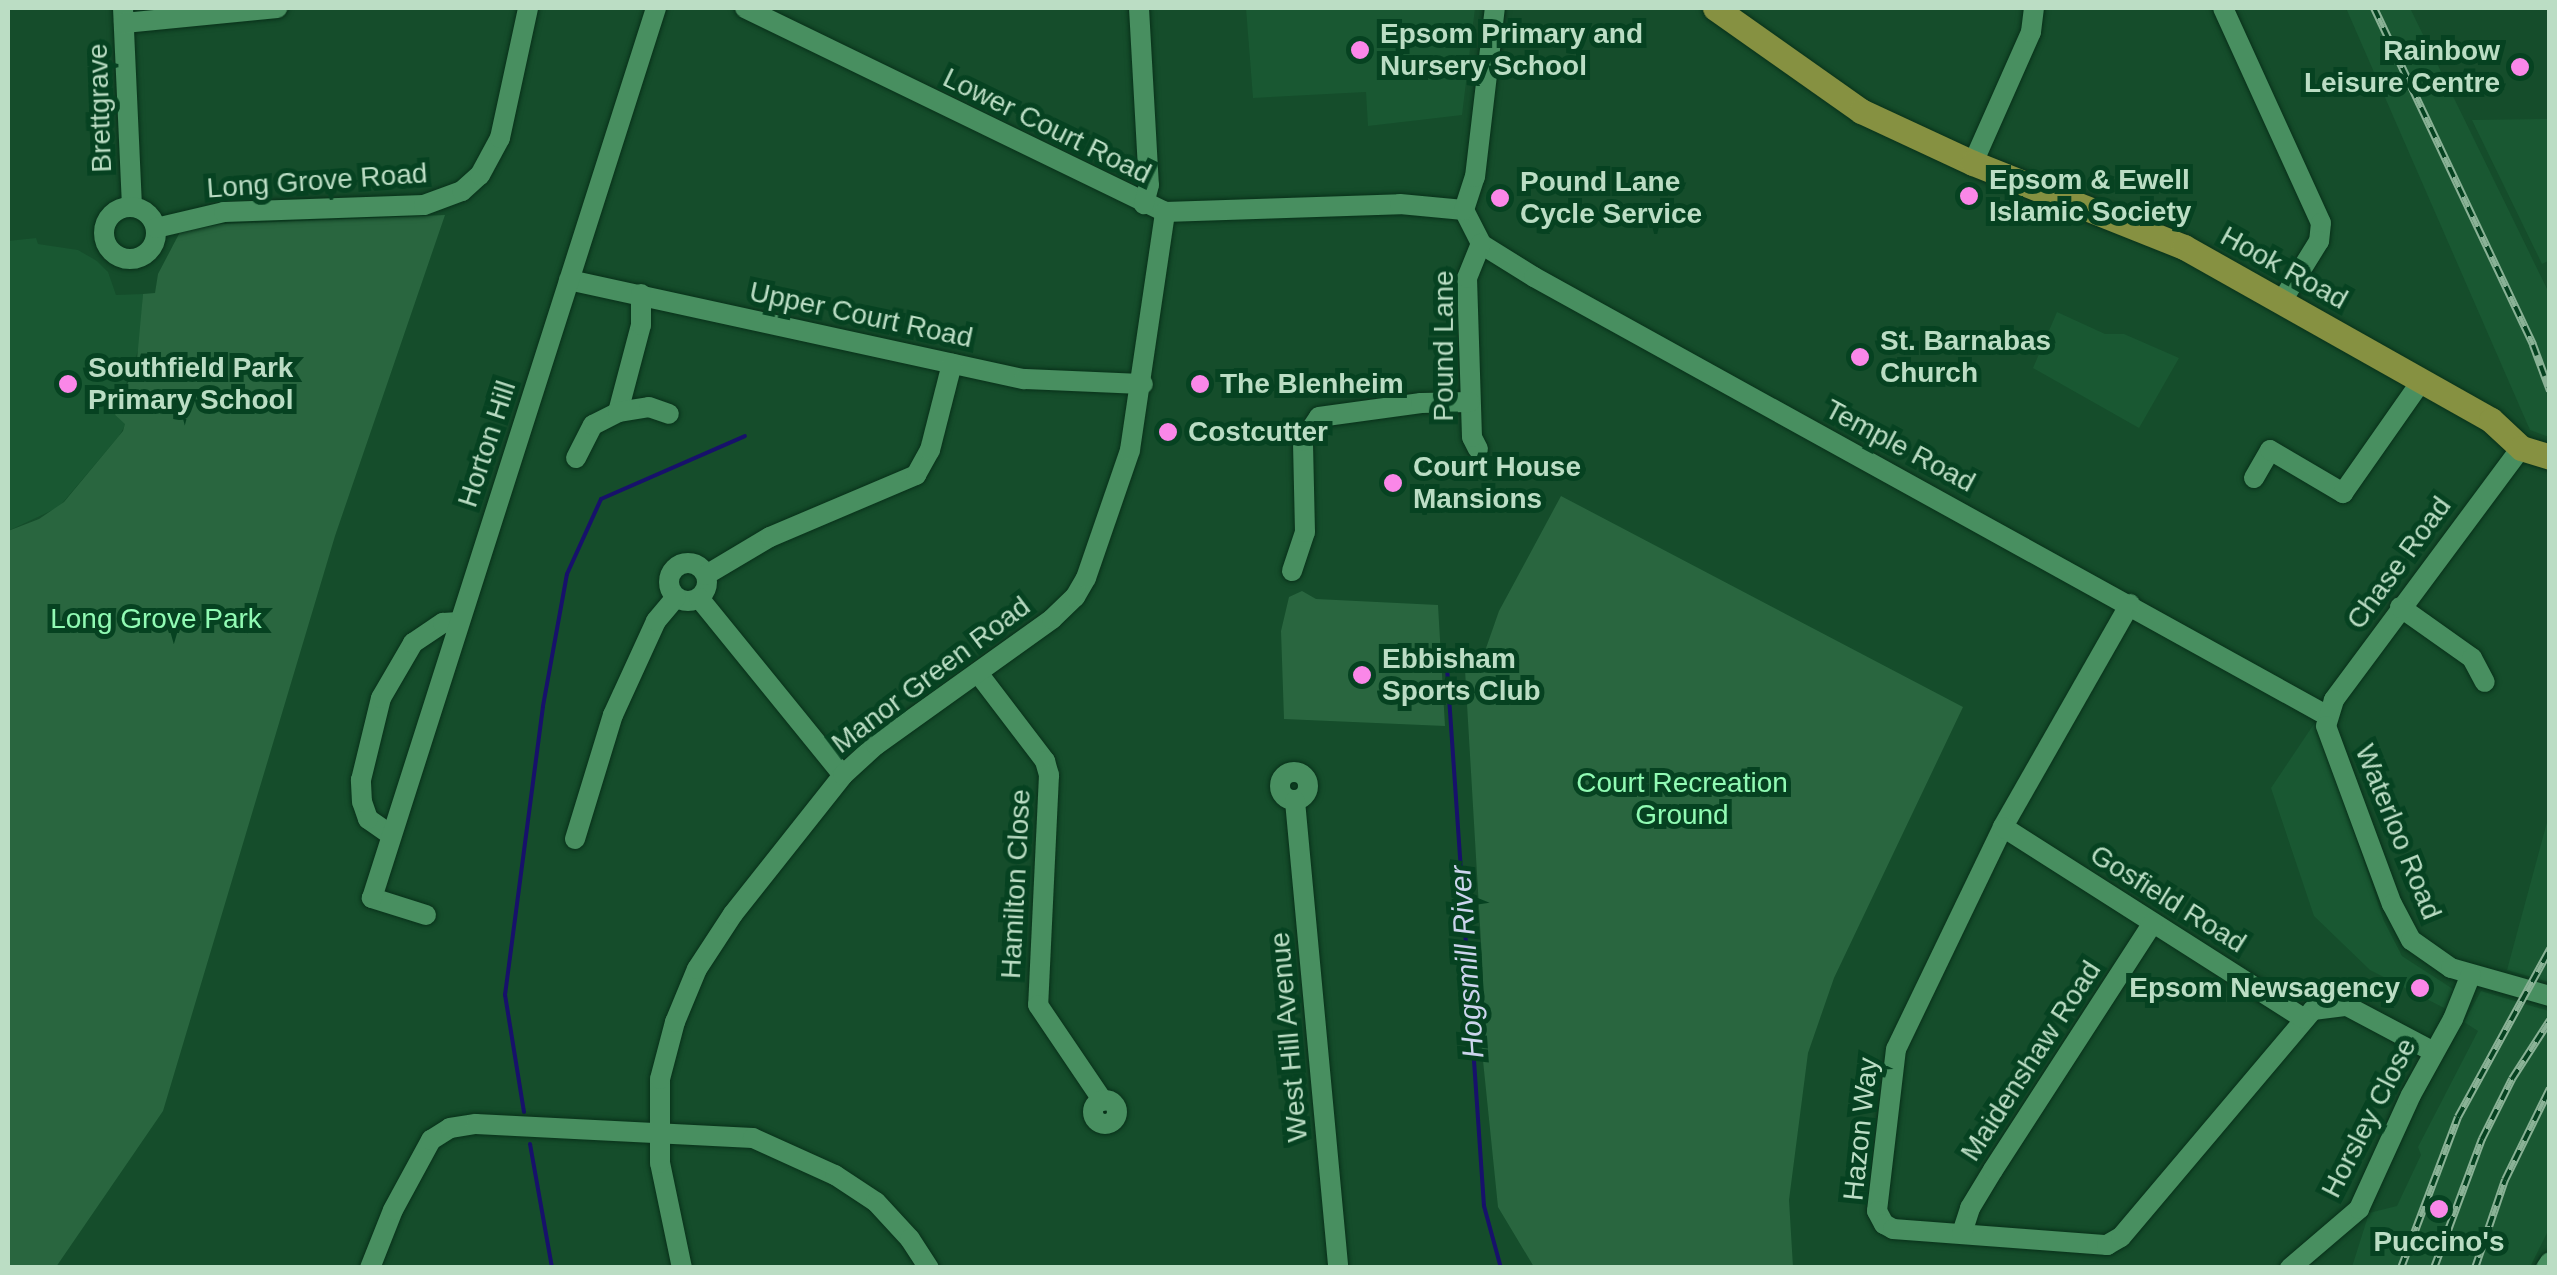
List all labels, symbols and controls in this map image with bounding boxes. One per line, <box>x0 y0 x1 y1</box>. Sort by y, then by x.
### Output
place label: Epsom Primary and Nursery School <box>1380 17 1643 83</box>
place label: Rainbow Leisure Centre <box>2304 34 2500 100</box>
marker: Epsom Primary and Nursery School <box>1349 39 1371 61</box>
street label: Brettgrave <box>81 43 119 173</box>
marker: Rainbow Leisure Centre <box>2509 56 2531 78</box>
street label: Lower Court Road <box>938 61 1156 191</box>
street label: Long Grove Road <box>206 157 428 205</box>
place label: Epsom & Ewell Islamic Society <box>1989 163 2191 229</box>
place label: Pound Lane Cycle Service <box>1520 165 1702 231</box>
marker: Epsom & Ewell Islamic Society <box>1958 185 1980 207</box>
marker: Pound Lane Cycle Service <box>1489 187 1511 209</box>
street label: Hook Road <box>2215 219 2353 317</box>
street label: Pound Lane <box>1427 270 1461 422</box>
street label: Upper Court Road <box>746 275 976 355</box>
place label: St. Barnabas Church <box>1880 324 2051 390</box>
marker: St. Barnabas Church <box>1849 346 1871 368</box>
place label: Southfield Park Primary School <box>88 351 293 417</box>
place label: The Blenheim <box>1220 367 1404 401</box>
marker: Southfield Park Primary School <box>57 373 79 395</box>
marker: The Blenheim <box>1189 373 1211 395</box>
street label: Horton Hill <box>451 377 523 511</box>
street label: Temple Road <box>1819 392 1981 500</box>
place label: Costcutter <box>1188 415 1328 449</box>
marker: Costcutter <box>1157 421 1179 443</box>
place label: Court House Mansions <box>1413 450 1581 516</box>
marker: Court House Mansions <box>1382 472 1404 494</box>
street label: Chase Road <box>2340 490 2458 636</box>
street label: Manor Green Road <box>825 589 1037 761</box>
park label: Long Grove Park <box>50 602 262 636</box>
place label: Ebbisham Sports Club <box>1382 642 1541 708</box>
marker: Ebbisham Sports Club <box>1351 664 1373 686</box>
street label: Waterloo Road <box>2348 740 2448 924</box>
park label: Court Recreation Ground <box>1576 766 1788 832</box>
street label: Hamilton Close <box>994 788 1038 980</box>
street label: Gosfield Road <box>2084 838 2252 960</box>
water label: Hogsmill River <box>1442 864 1492 1060</box>
street label: West Hill Avenue <box>1263 930 1315 1144</box>
street label: Maidenshaw Road <box>1954 955 2108 1167</box>
place label: Epsom Newsagency <box>2129 971 2400 1005</box>
marker: Epsom Newsagency <box>2409 977 2431 999</box>
street label: Horsley Close <box>2314 1033 2424 1203</box>
street label: Hazon Way <box>1837 1056 1885 1202</box>
marker: Puccino's <box>2428 1198 2450 1220</box>
place label: Puccino's <box>2373 1225 2505 1259</box>

